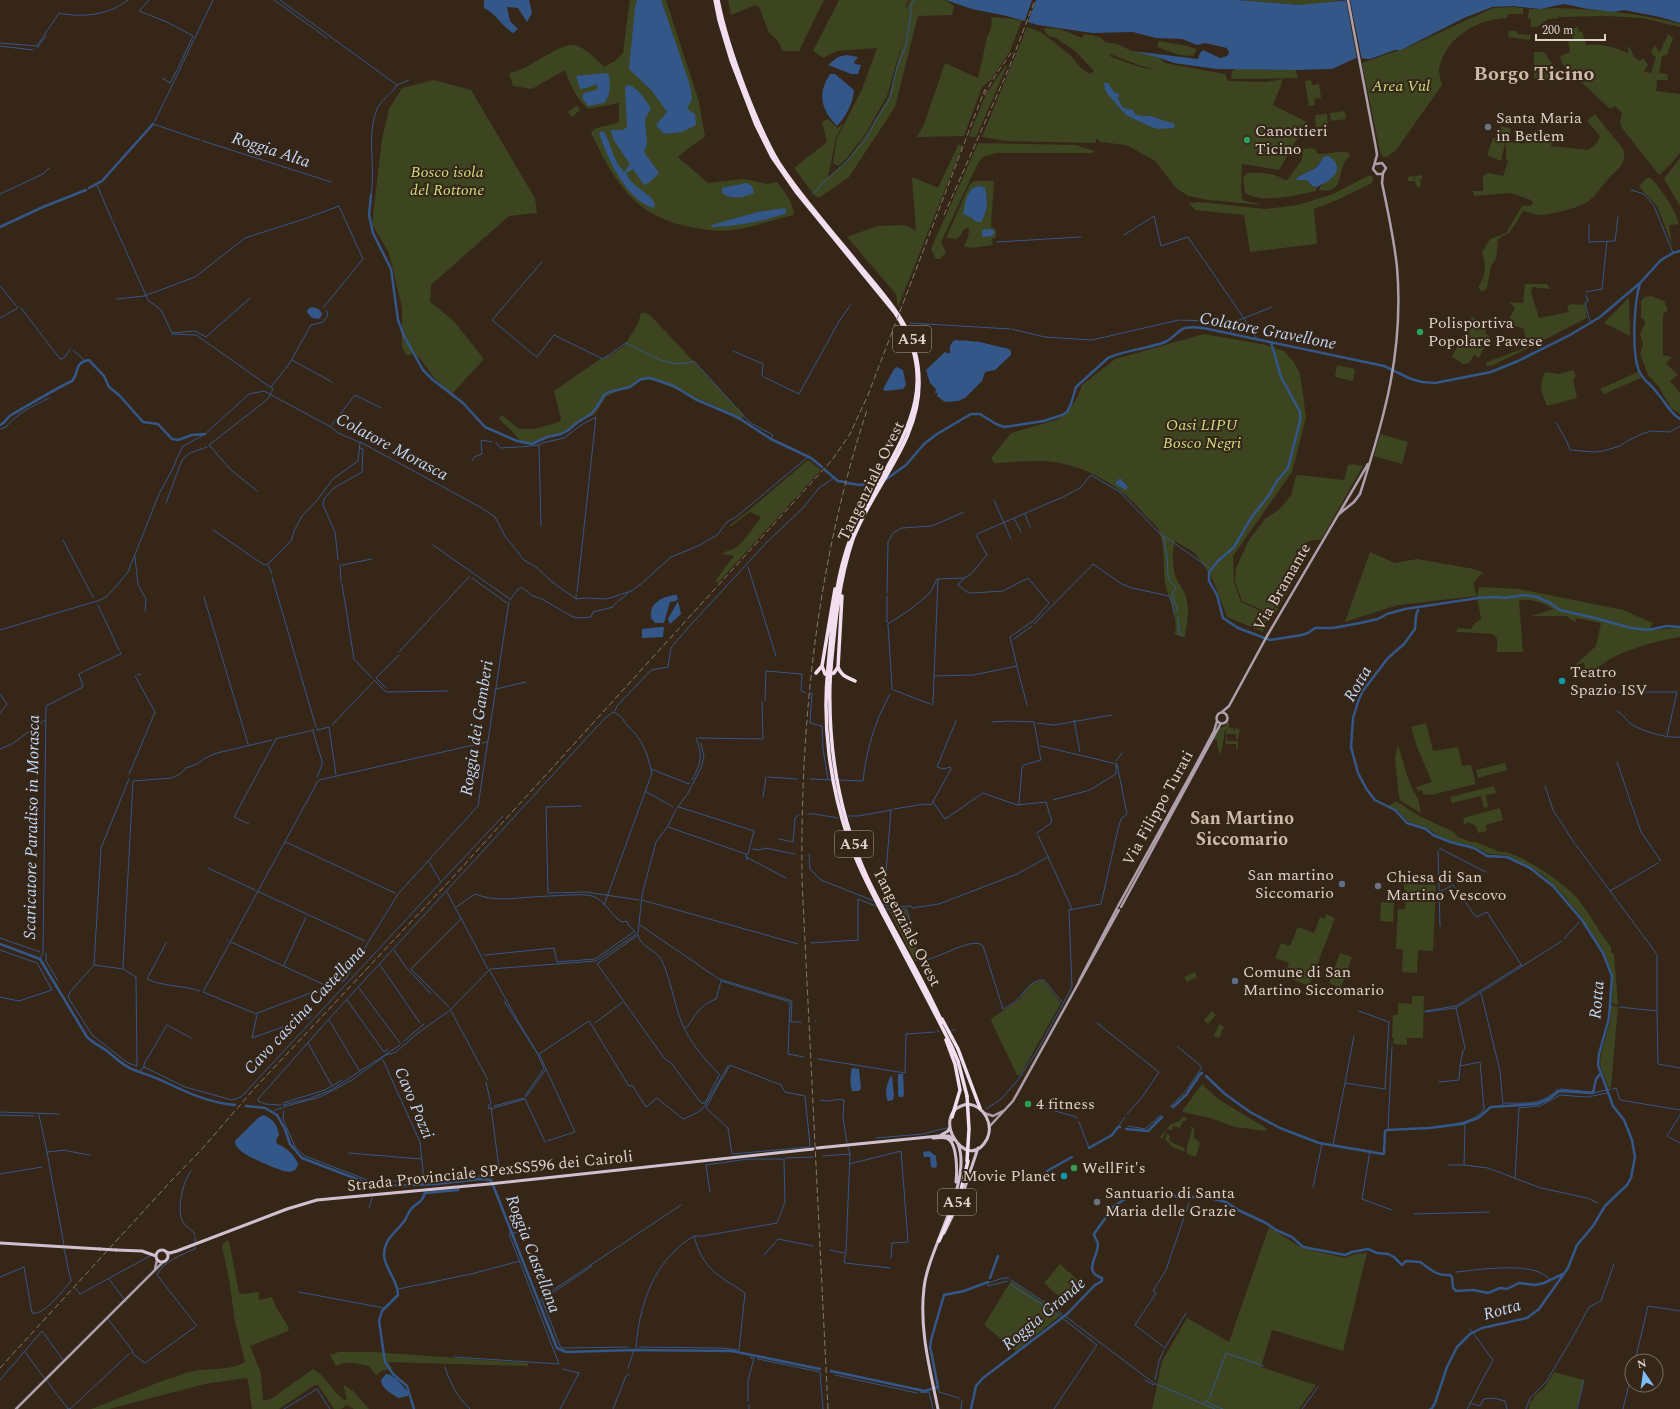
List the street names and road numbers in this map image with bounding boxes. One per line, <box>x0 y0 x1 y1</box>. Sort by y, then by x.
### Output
road number: A54 <box>893 326 931 352</box>
street label: Tangenziale Ovest <box>832 417 911 545</box>
street label: Via Bramante <box>1247 539 1317 635</box>
street label: Via Filippo Turati <box>1116 746 1200 870</box>
road number: A54 <box>835 831 873 857</box>
street label: Tangenziale Ovest <box>867 863 948 991</box>
street label: Strada Provinciale SPexSS596 dei Cairoli <box>346 1144 634 1198</box>
road number: A54 <box>938 1189 976 1215</box>

